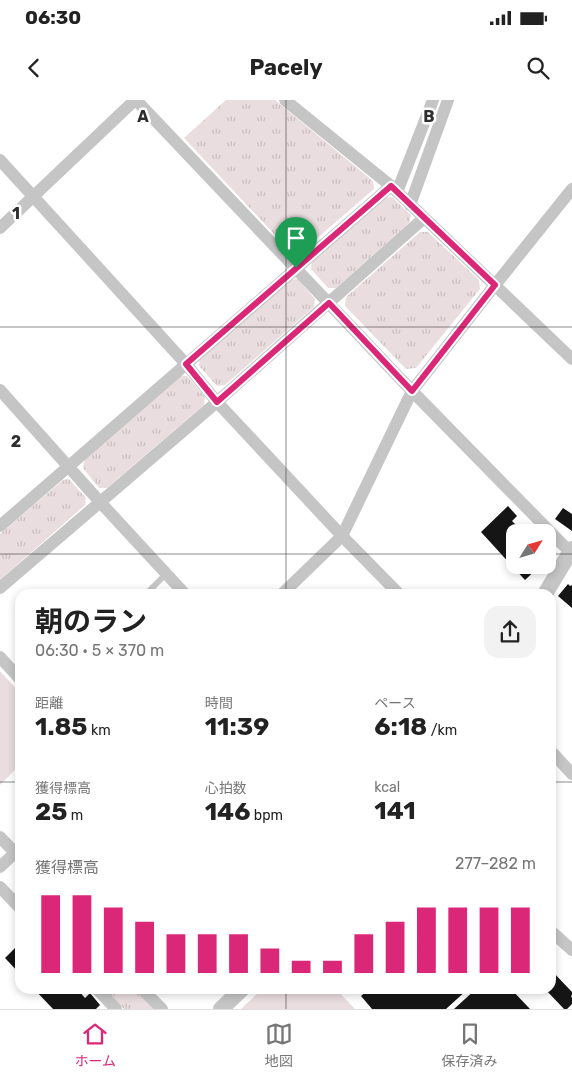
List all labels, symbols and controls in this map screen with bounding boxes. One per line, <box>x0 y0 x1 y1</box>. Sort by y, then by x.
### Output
text: 06:30 <box>25 6 81 29</box>
icon: back <box>20 54 48 82</box>
text: Pacely <box>249 54 323 81</box>
icon: search <box>524 54 552 82</box>
text: A <box>137 107 149 126</box>
text: B <box>423 107 435 126</box>
text: 1 <box>12 204 20 223</box>
pin <box>275 217 317 268</box>
icon: arrive <box>282 224 310 252</box>
text: 2 <box>11 432 21 451</box>
north arrow <box>506 524 556 574</box>
map controls <box>506 524 556 574</box>
text: 朝のラン <box>35 605 147 638</box>
button: share <box>484 606 536 658</box>
text: 06:30 · 5 × 370 m <box>35 641 164 660</box>
text: 距離 <box>35 695 63 712</box>
text: 時間 <box>205 695 233 712</box>
text: ペース <box>374 695 416 712</box>
text: 1.85 <box>35 712 88 741</box>
text: 11:39 <box>205 712 269 741</box>
text: 6:18 <box>374 712 427 741</box>
text: km <box>88 722 111 739</box>
text: /km <box>427 722 457 739</box>
text: kcal <box>374 779 400 796</box>
text: 獲得標高 <box>35 780 91 797</box>
text: 心拍数 <box>205 780 247 797</box>
text: 141 <box>374 796 416 825</box>
text: 25 <box>35 797 67 826</box>
text: 146 <box>205 797 250 826</box>
text: m <box>67 807 83 824</box>
text: bpm <box>250 807 283 824</box>
text: 277–282 m <box>455 854 536 873</box>
text: 獲得標高 <box>35 858 99 877</box>
tab: ホーム <box>74 1020 116 1070</box>
tab: 地図 <box>265 1020 293 1070</box>
tab: 保存済み <box>442 1020 498 1070</box>

